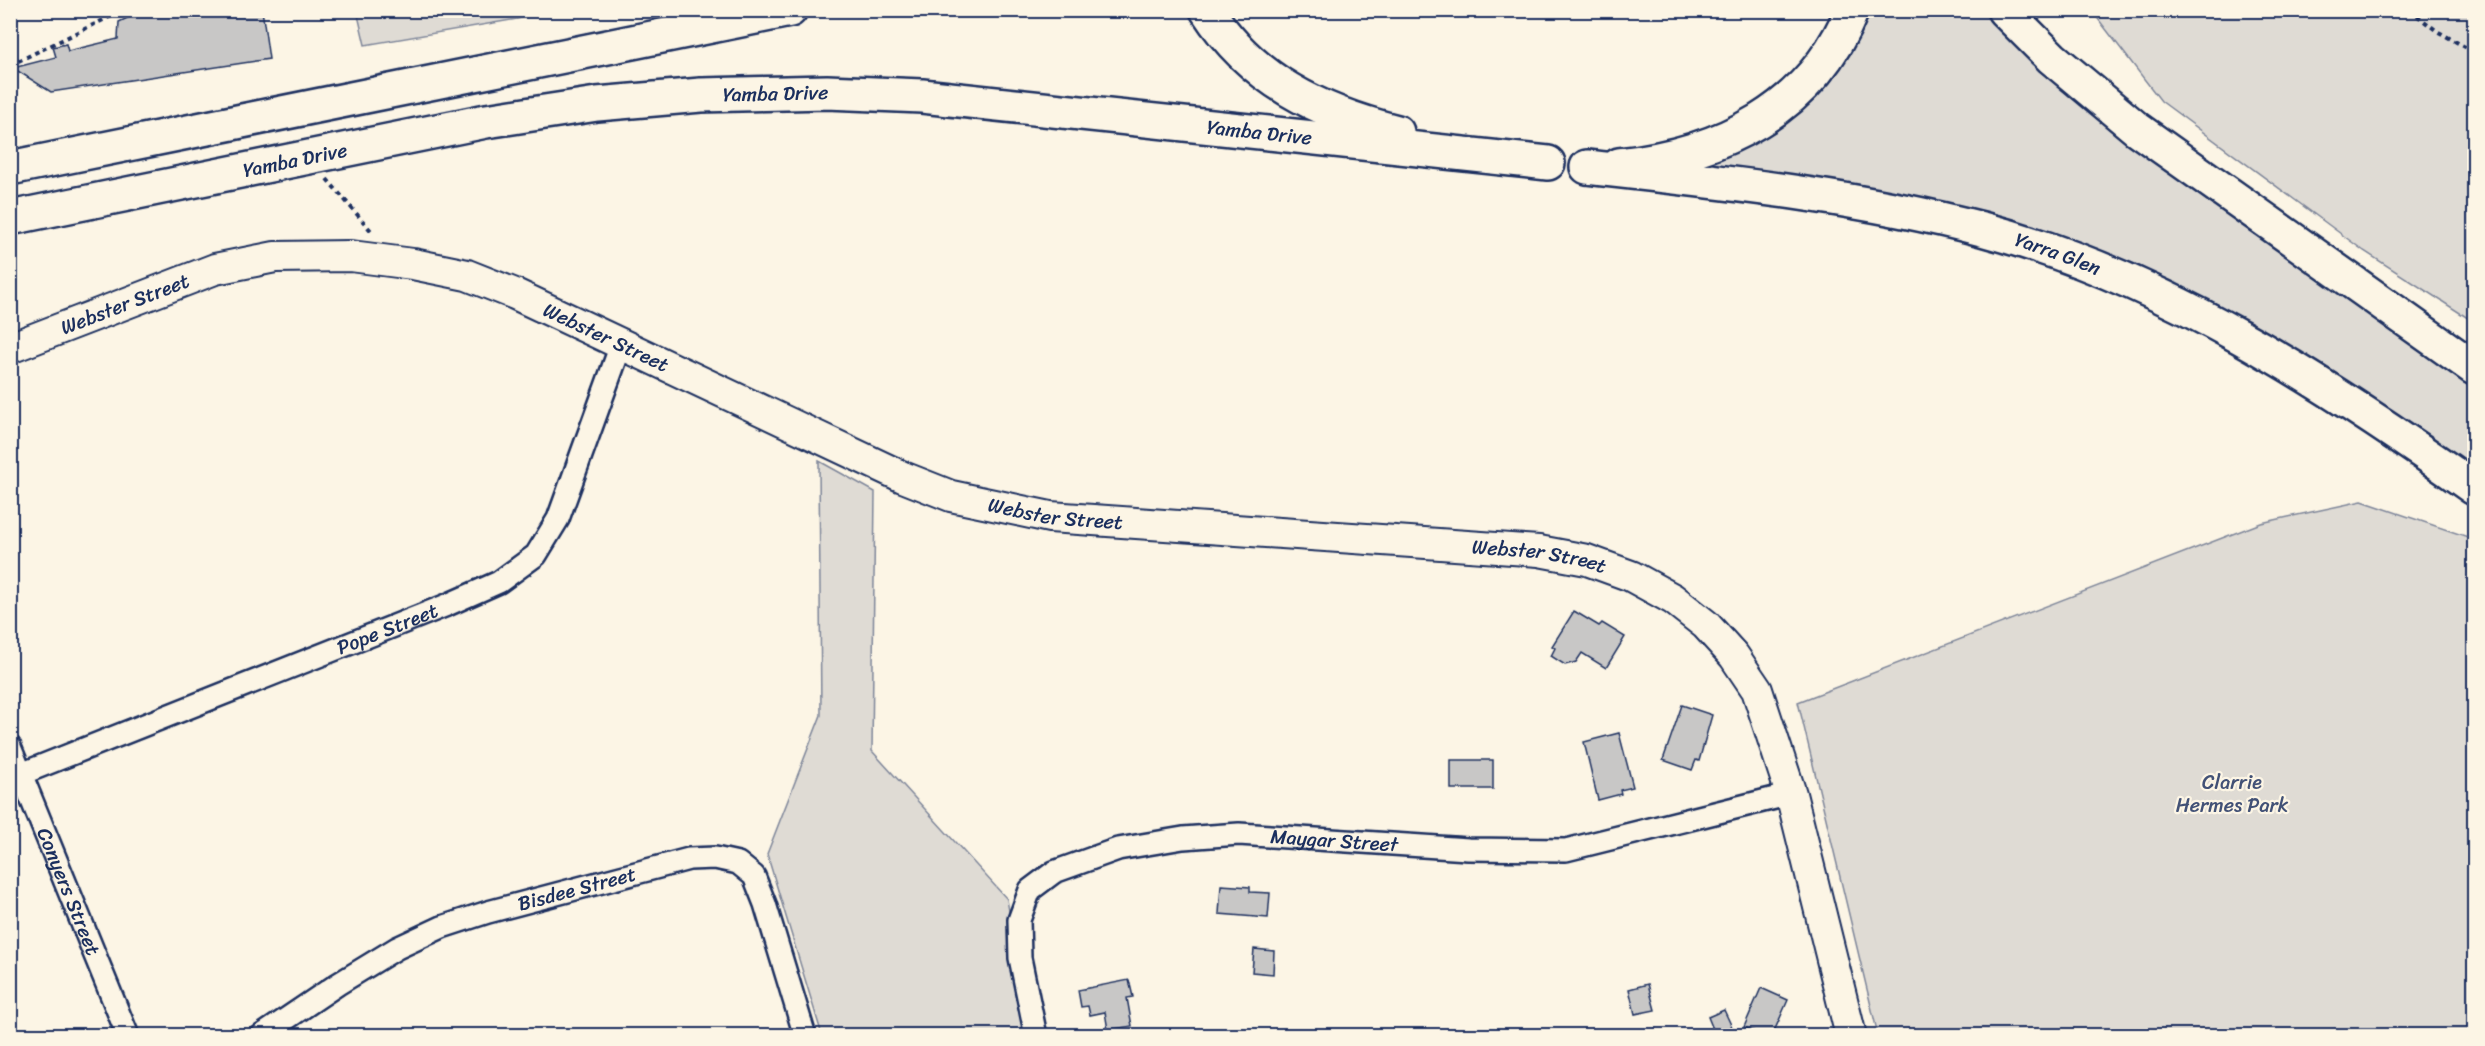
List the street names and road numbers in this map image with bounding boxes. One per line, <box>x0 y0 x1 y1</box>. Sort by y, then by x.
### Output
street label: Yamba Drive <box>722 75 829 112</box>
street label: Yamba Drive <box>1205 110 1314 156</box>
street label: Yamba Drive <box>240 133 350 188</box>
street label: Yarra Glen <box>2010 222 2106 286</box>
street label: Webster Street <box>55 263 195 345</box>
street label: Webster Street <box>537 293 675 382</box>
street label: Webster Street <box>985 487 1124 540</box>
street label: Webster Street <box>1471 529 1612 584</box>
street label: Pope Street <box>331 593 444 665</box>
street label: Maygar Street <box>1269 819 1400 862</box>
street label: Conyers Street <box>27 822 110 961</box>
street label: Bisdee Street <box>514 857 640 921</box>

